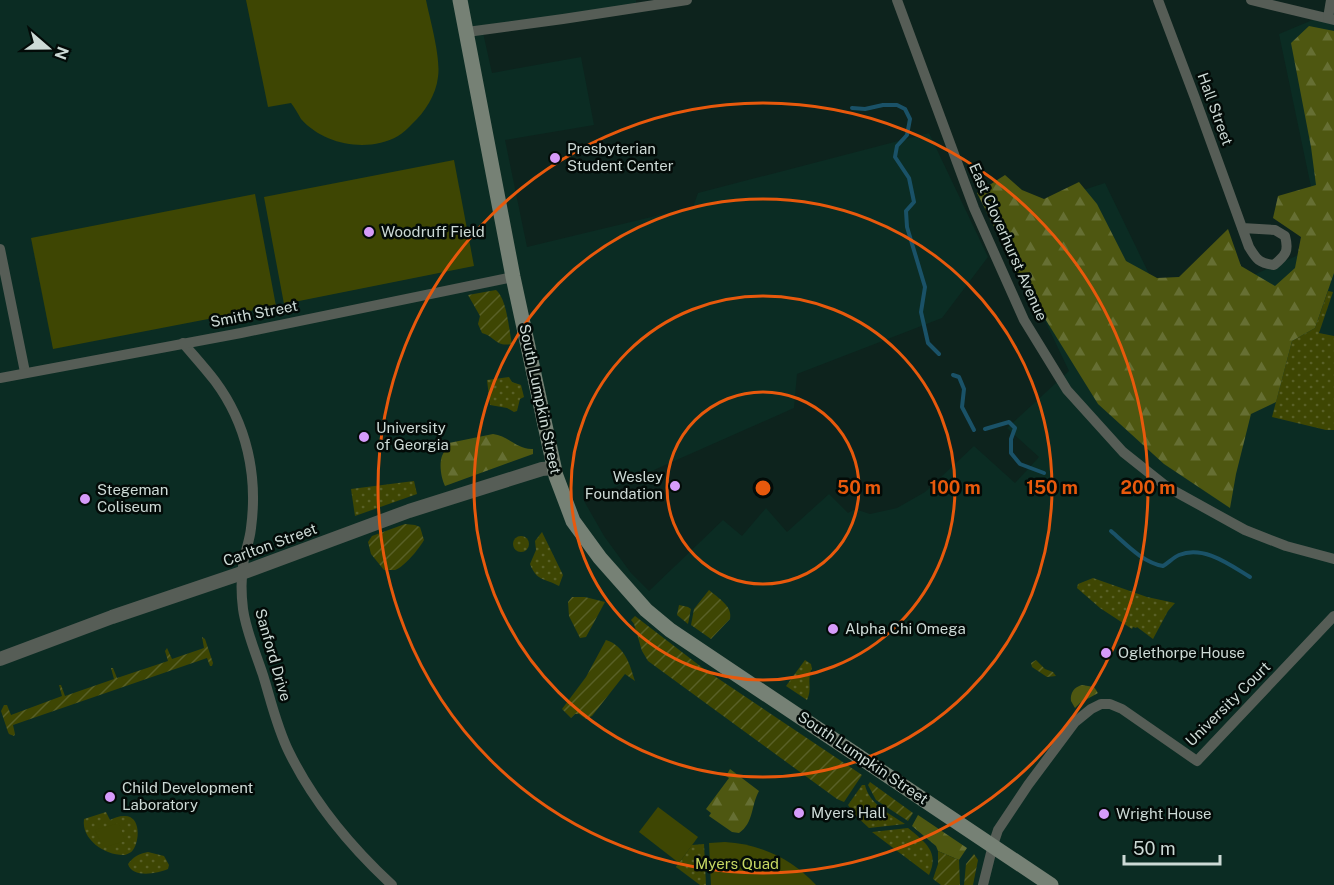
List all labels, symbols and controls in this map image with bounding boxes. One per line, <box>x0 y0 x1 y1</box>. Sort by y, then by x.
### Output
north arrow <box>18 18 78 78</box>
text: N <box>51 44 73 62</box>
street label: Hall Street <box>1194 70 1237 148</box>
place label: Presbyterian Student Center <box>567 140 674 174</box>
marker: Presbyterian Student Center <box>548 151 562 165</box>
street label: East Cloverhurst Avenue <box>966 160 1051 323</box>
place label: Woodruff Field <box>381 223 485 240</box>
marker: Woodruff Field <box>362 225 376 239</box>
street label: Smith Street <box>209 297 299 330</box>
street label: South Lumpkin Street <box>516 322 565 476</box>
place label: University of Georgia <box>376 419 449 453</box>
marker: University of Georgia <box>357 430 371 444</box>
place label: Wesley Foundation <box>585 468 663 502</box>
text: 50 m <box>837 477 881 498</box>
text: 100 m <box>929 477 981 498</box>
text: 150 m <box>1026 477 1078 498</box>
text: 200 m <box>1121 477 1175 498</box>
centre of rings <box>753 478 773 498</box>
marker: Wesley Foundation <box>668 479 682 493</box>
place label: Stegeman Coliseum <box>97 481 168 515</box>
marker: Stegeman Coliseum <box>78 492 92 506</box>
street label: Carlton Street <box>221 520 319 569</box>
street label: Sanford Drive <box>252 607 295 703</box>
place label: Alpha Chi Omega <box>845 620 966 637</box>
marker: Alpha Chi Omega <box>826 622 840 636</box>
place label: Oglethorpe House <box>1118 644 1245 661</box>
marker: Oglethorpe House <box>1099 646 1113 660</box>
street label: University Court <box>1182 658 1274 749</box>
street label: South Lumpkin Street <box>795 708 932 808</box>
place label: Child Development Laboratory <box>122 779 254 813</box>
marker: Child Development Laboratory <box>103 790 117 804</box>
place label: Myers Hall <box>811 804 886 821</box>
place label: Wright House <box>1116 805 1212 822</box>
marker: Myers Hall <box>792 806 806 820</box>
marker: Wright House <box>1097 807 1111 821</box>
scale bar <box>1124 828 1220 866</box>
text: 50 m <box>1133 838 1176 859</box>
park label: Myers Quad <box>695 855 779 872</box>

